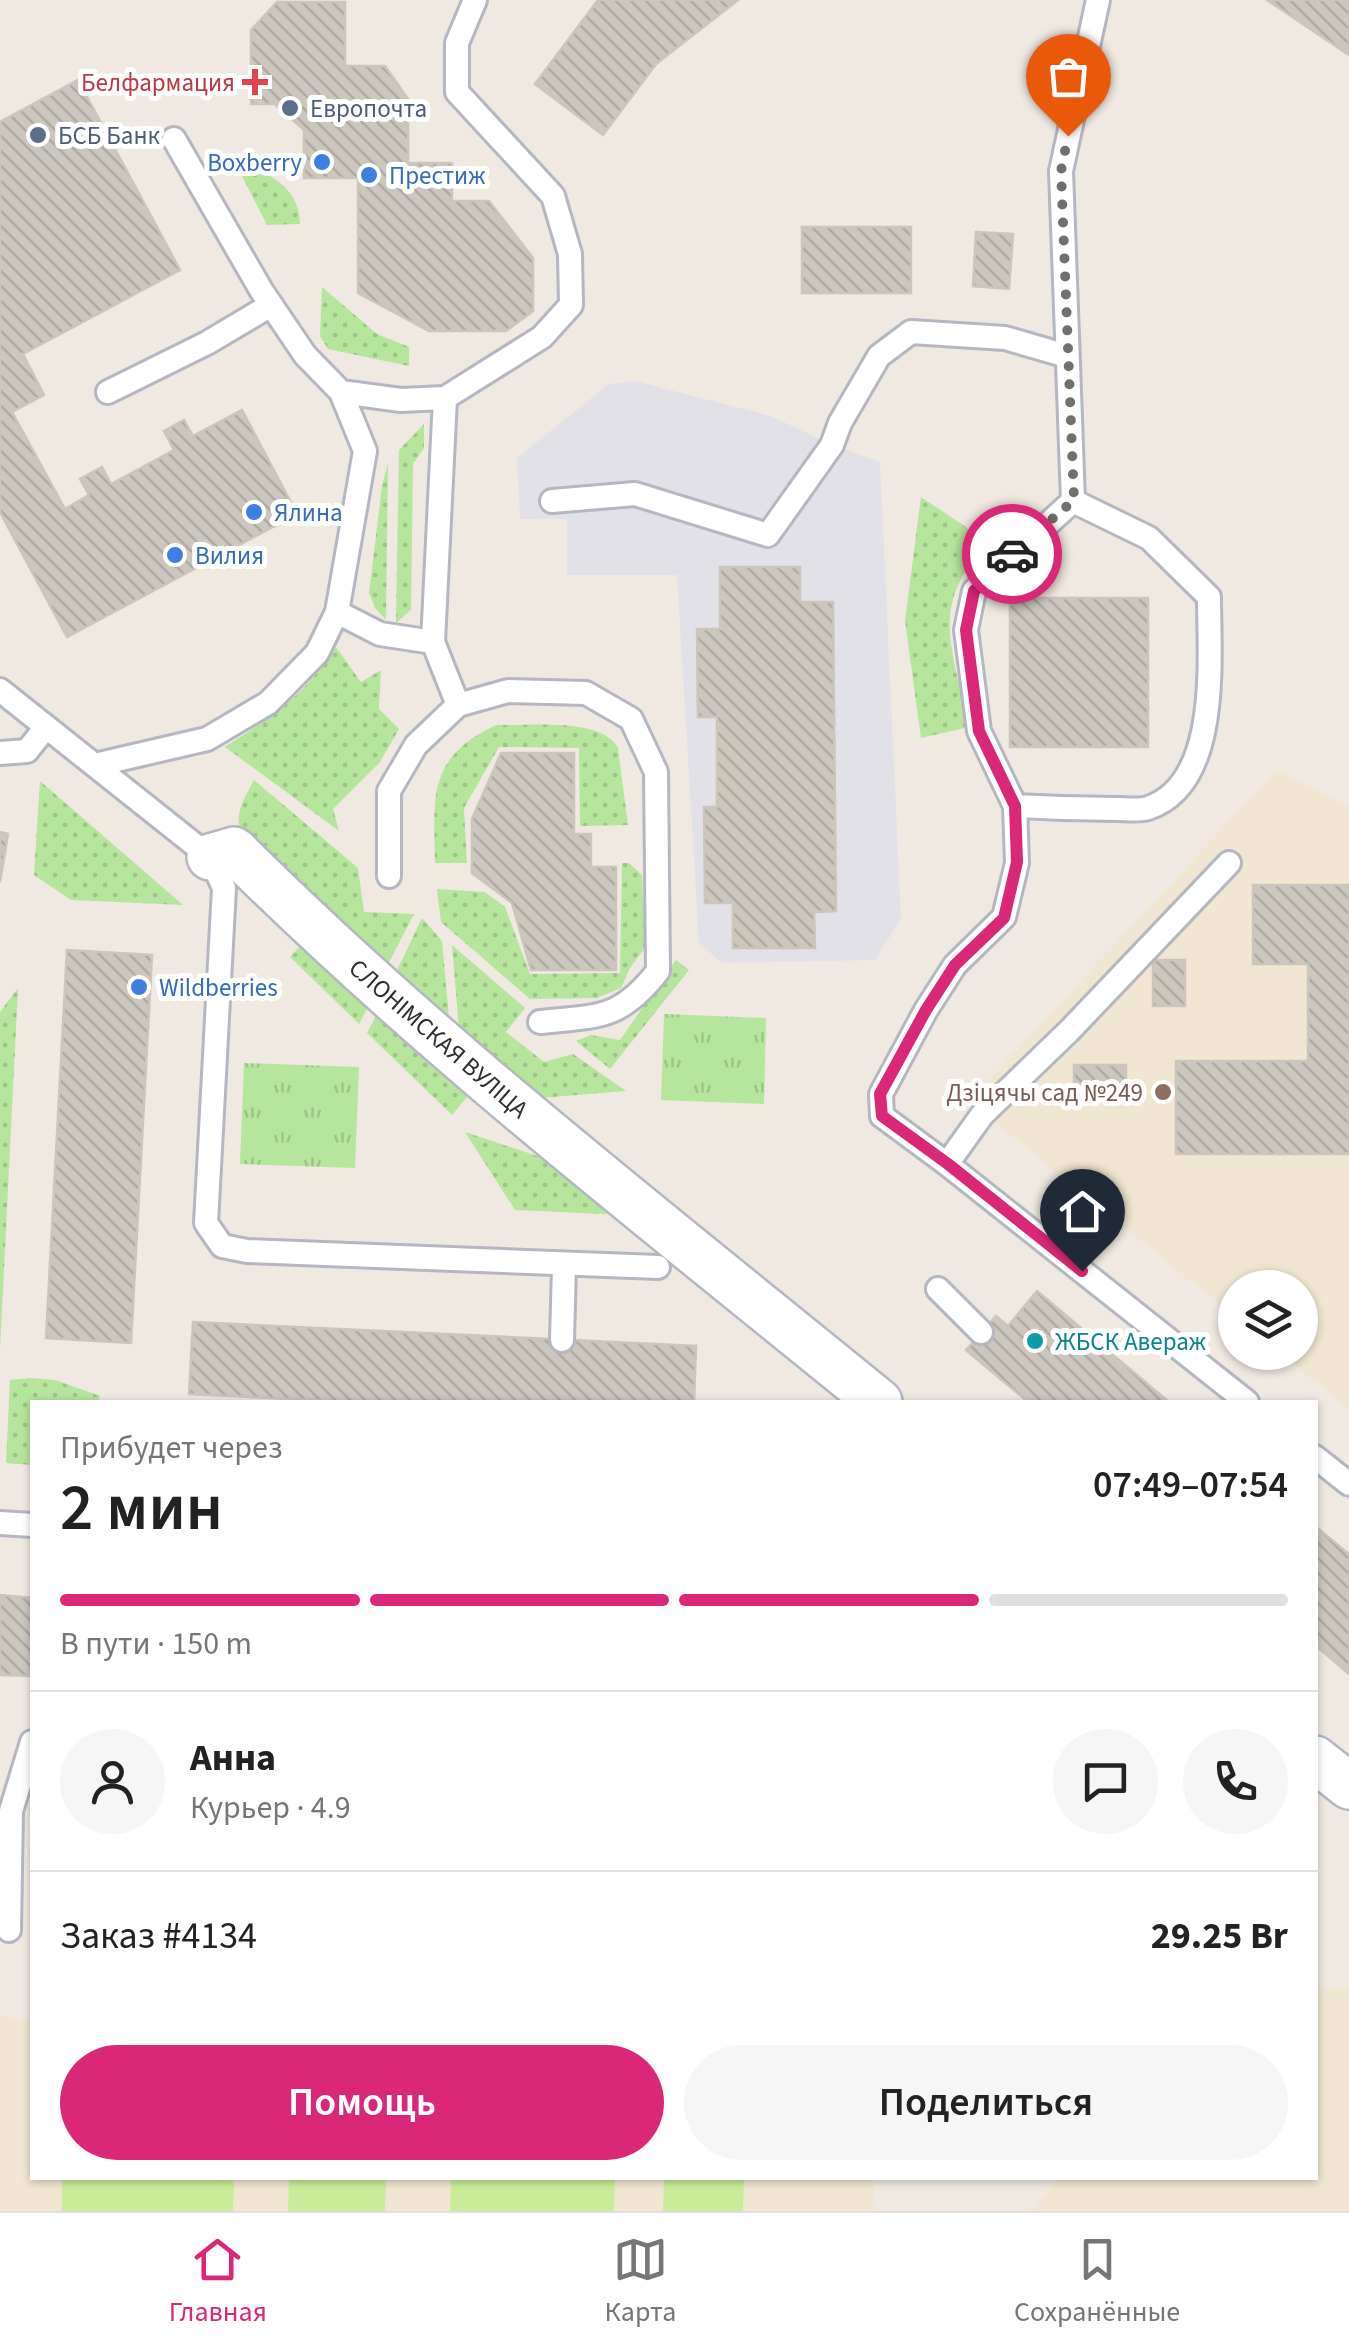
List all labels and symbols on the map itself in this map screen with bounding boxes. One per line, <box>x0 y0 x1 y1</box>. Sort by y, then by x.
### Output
pin <box>1026 34 1111 137</box>
place label: Белфармация <box>81 65 235 101</box>
marker: Белфармация <box>244 71 266 93</box>
place label: Европочта <box>310 91 427 127</box>
marker: Европочта <box>279 97 301 119</box>
place label: БСБ Банк <box>58 118 160 154</box>
marker: БСБ Банк <box>27 124 49 146</box>
place label: Boxberry <box>207 145 302 181</box>
marker: Boxberry <box>311 151 333 173</box>
place label: Престиж <box>389 158 485 194</box>
marker: Престиж <box>358 164 380 186</box>
place label: Ялина <box>274 495 343 531</box>
marker: Ялина <box>243 501 265 523</box>
courier <box>962 504 1062 604</box>
place label: Вилия <box>195 538 264 574</box>
marker: Вилия <box>164 544 186 566</box>
street label: СЛОНІМСКАЯ ВУЛІЦА <box>341 951 536 1127</box>
place label: Wildberries <box>159 970 278 1006</box>
marker: Wildberries <box>128 976 150 998</box>
place label: Дзіцячы сад №249 <box>946 1075 1143 1111</box>
marker: Дзіцячы сад №249 <box>1152 1081 1174 1103</box>
pin <box>1040 1169 1125 1272</box>
place label: ЖБСК Авераж <box>1055 1324 1206 1360</box>
marker: ЖБСК Авераж <box>1024 1330 1046 1352</box>

